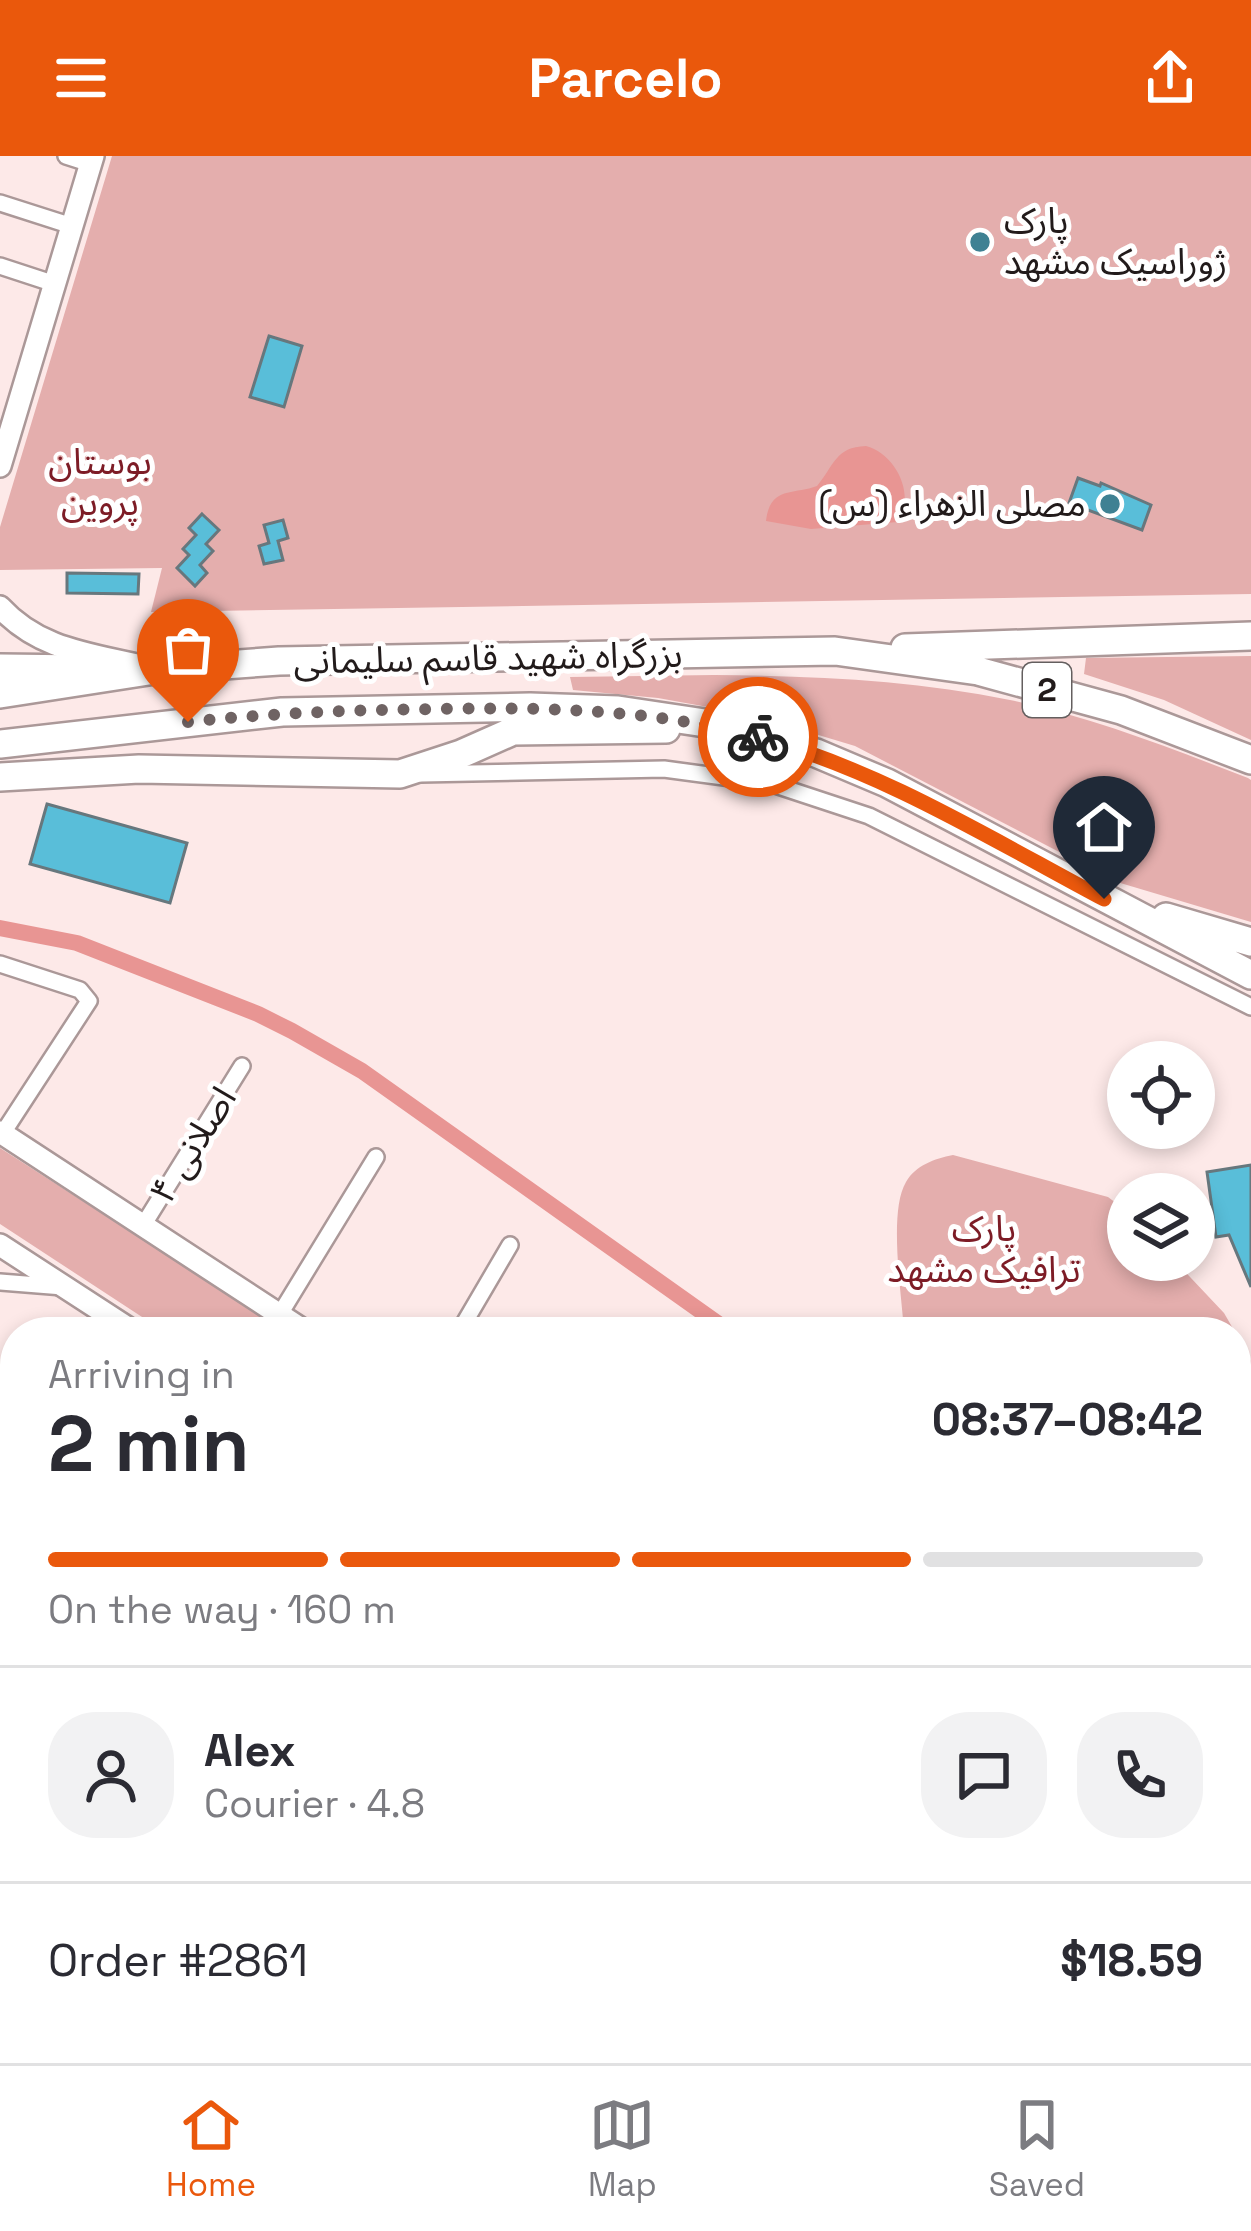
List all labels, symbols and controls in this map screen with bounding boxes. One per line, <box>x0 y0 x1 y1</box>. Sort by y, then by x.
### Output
text: Parcelo <box>529 44 722 113</box>
icon: menu <box>48 45 114 111</box>
icon: share <box>1137 45 1203 111</box>
place label: پارک ژوراسیک مشهد <box>1004 198 1227 285</box>
marker: پارک ژوراسیک مشهد <box>967 229 993 255</box>
park label: بوستان پروین <box>48 439 152 526</box>
place label: مصلی الزهراء (س) <box>818 481 1086 527</box>
marker: مصلی الزهراء (س) <box>1097 491 1123 517</box>
pin <box>137 599 239 722</box>
icon: bag <box>155 617 221 683</box>
street label: بزرگراه شهید قاسم سلیمانی <box>293 632 683 688</box>
road number: 2 <box>1023 663 1071 717</box>
courier <box>698 677 818 797</box>
icon: bike <box>725 704 791 770</box>
pin <box>1053 776 1155 899</box>
icon: home <box>1071 794 1137 860</box>
map controls <box>1107 1041 1215 1281</box>
button: locate <box>1107 1041 1215 1149</box>
street label: اصلانی ۴ <box>139 1078 247 1212</box>
button: layers <box>1107 1173 1215 1281</box>
park label: پارک ترافیک مشهد <box>887 1206 1081 1293</box>
text: Arriving in <box>48 1350 235 1399</box>
text: 08:37–08:42 <box>932 1391 1203 1448</box>
text: 2 min <box>48 1394 250 1494</box>
text: On the way · 160 m <box>48 1585 396 1634</box>
button: person <box>48 1712 174 1838</box>
button: chat <box>921 1712 1047 1838</box>
button: phone <box>1077 1712 1203 1838</box>
text: Alex <box>204 1722 296 1779</box>
text: Courier · 4.8 <box>204 1779 425 1828</box>
text: Order #2861 <box>48 1932 308 1989</box>
text: $18.59 <box>1060 1932 1203 1989</box>
tab: Home <box>166 2092 256 2206</box>
tab: Map <box>588 2092 657 2206</box>
tab: Saved <box>989 2092 1085 2206</box>

